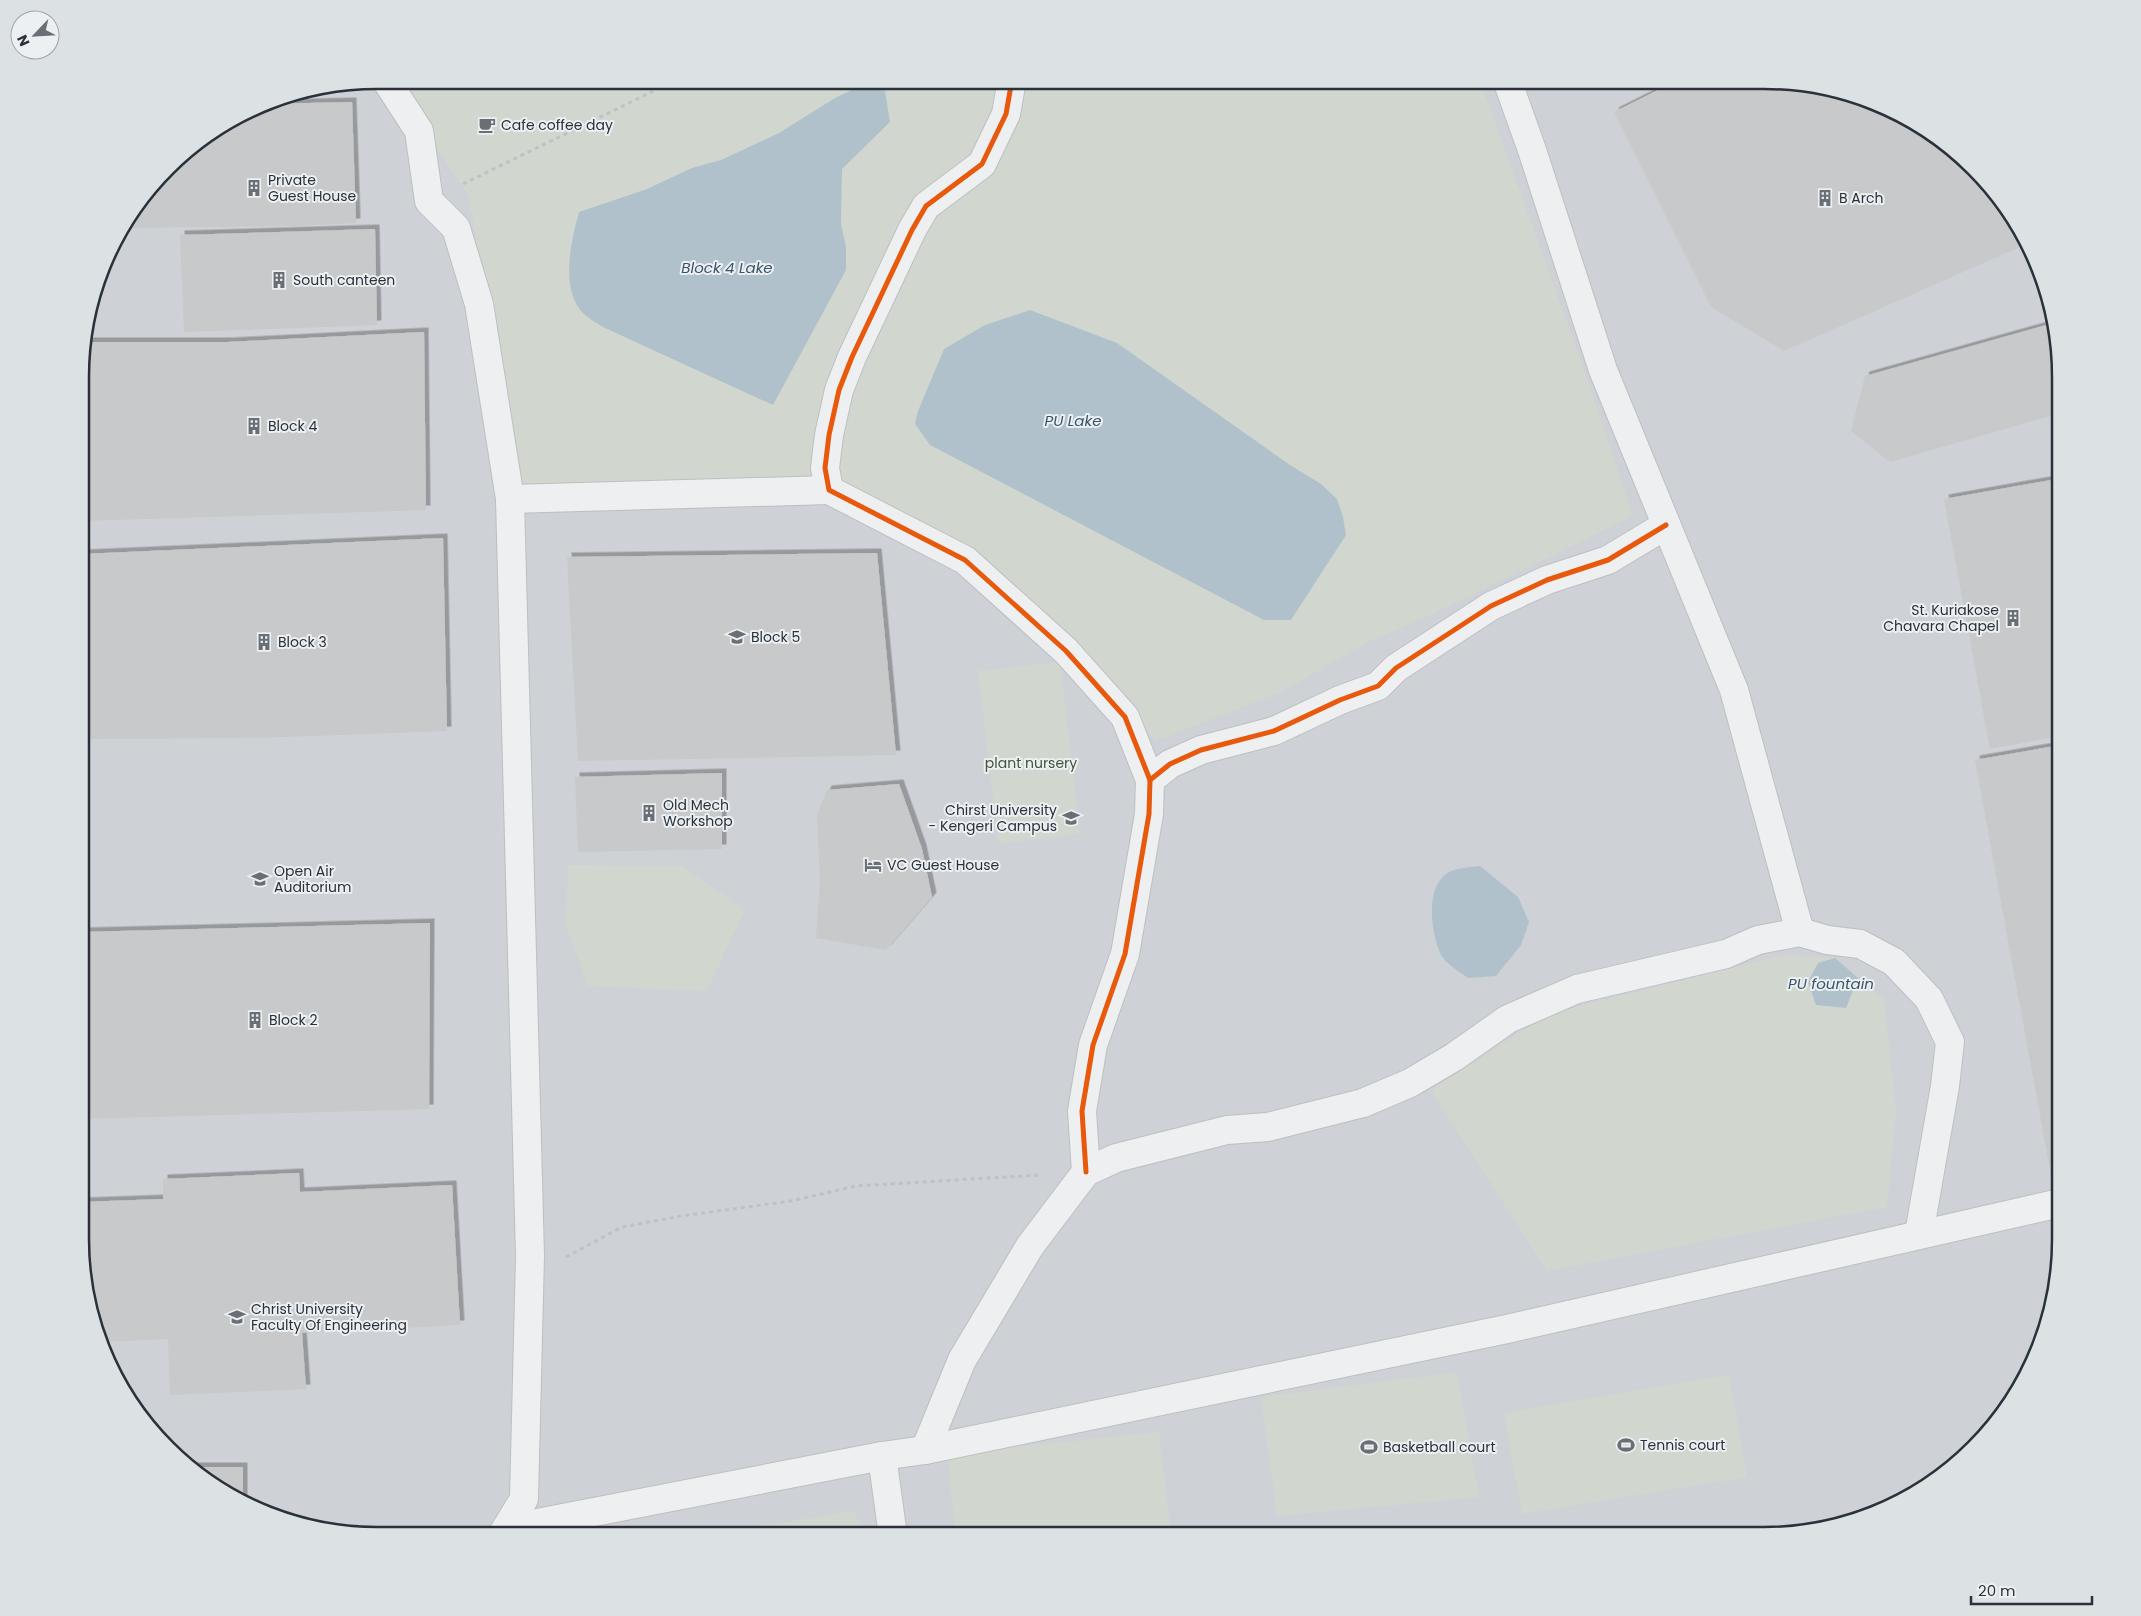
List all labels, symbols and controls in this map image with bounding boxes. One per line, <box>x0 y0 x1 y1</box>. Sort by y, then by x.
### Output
north arrow <box>10 10 60 60</box>
text: N <box>12 31 35 49</box>
cafe icon: Cafe coffee day <box>477 115 497 135</box>
place label: Cafe coffee day <box>501 115 613 135</box>
place label: Private Guest House <box>268 170 357 206</box>
building icon: Private Guest House <box>244 178 264 198</box>
building icon: B Arch <box>1815 188 1835 208</box>
place label: B Arch <box>1839 188 1883 208</box>
water label: Block 4 Lake <box>681 257 773 278</box>
building icon: South canteen <box>269 270 289 290</box>
place label: South canteen <box>293 270 395 290</box>
water label: PU Lake <box>1045 410 1101 431</box>
building icon: Block 4 <box>244 416 264 436</box>
place label: Block 4 <box>268 416 317 436</box>
place label: St. Kuriakose Chavara Chapel <box>1883 600 1999 636</box>
building icon: St. Kuriakose Chavara Chapel <box>2003 608 2023 628</box>
school or university icon: Block 5 <box>727 627 747 647</box>
place label: Block 5 <box>751 627 800 647</box>
building icon: Block 3 <box>254 632 274 652</box>
place label: Block 3 <box>278 632 327 652</box>
park label: plant nursery <box>985 753 1077 773</box>
place label: Old Mech Workshop <box>663 795 733 831</box>
place label: Chirst University - Kengeri Campus <box>929 800 1057 836</box>
building icon: Old Mech Workshop <box>639 803 659 823</box>
school or university icon: Chirst University - Kengeri Campus <box>1061 808 1081 828</box>
hotel icon: VC Guest House <box>863 855 883 875</box>
place label: VC Guest House <box>887 855 1000 875</box>
place label: Open Air Auditorium <box>274 861 351 897</box>
school or university icon: Open Air Auditorium <box>250 869 270 889</box>
water label: PU fountain <box>1788 973 1874 994</box>
building icon: Block 2 <box>245 1010 265 1030</box>
place label: Block 2 <box>269 1010 317 1030</box>
place label: Christ University Faculty Of Engineering <box>251 1299 407 1335</box>
school or university icon: Christ University Faculty Of Engineering <box>227 1307 247 1327</box>
sports icon: Tennis court <box>1616 1435 1636 1455</box>
place label: Tennis court <box>1640 1435 1725 1455</box>
sports icon: Basketball court <box>1359 1437 1379 1457</box>
place label: Basketball court <box>1383 1437 1496 1457</box>
scale bar <box>1971 1574 2092 1606</box>
text: 20 m <box>1978 1580 2016 1601</box>

